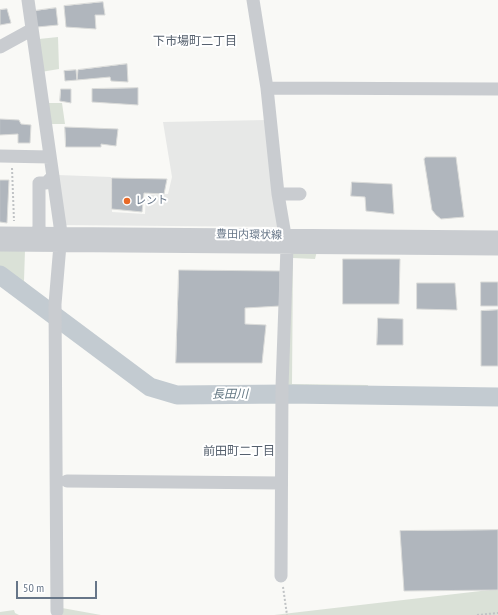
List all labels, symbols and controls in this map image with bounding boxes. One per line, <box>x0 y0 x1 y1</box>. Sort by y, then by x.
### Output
district label: 下市場町二丁目 <box>153 35 237 49</box>
place label: レント <box>135 194 168 208</box>
marker: レント <box>122 196 132 206</box>
street label: 豊田内環状線 <box>216 228 282 242</box>
water label: 長田川 <box>212 388 248 402</box>
district label: 前田町二丁目 <box>203 445 275 459</box>
scale bar <box>18 573 99 599</box>
text: 50 m <box>23 580 44 595</box>

